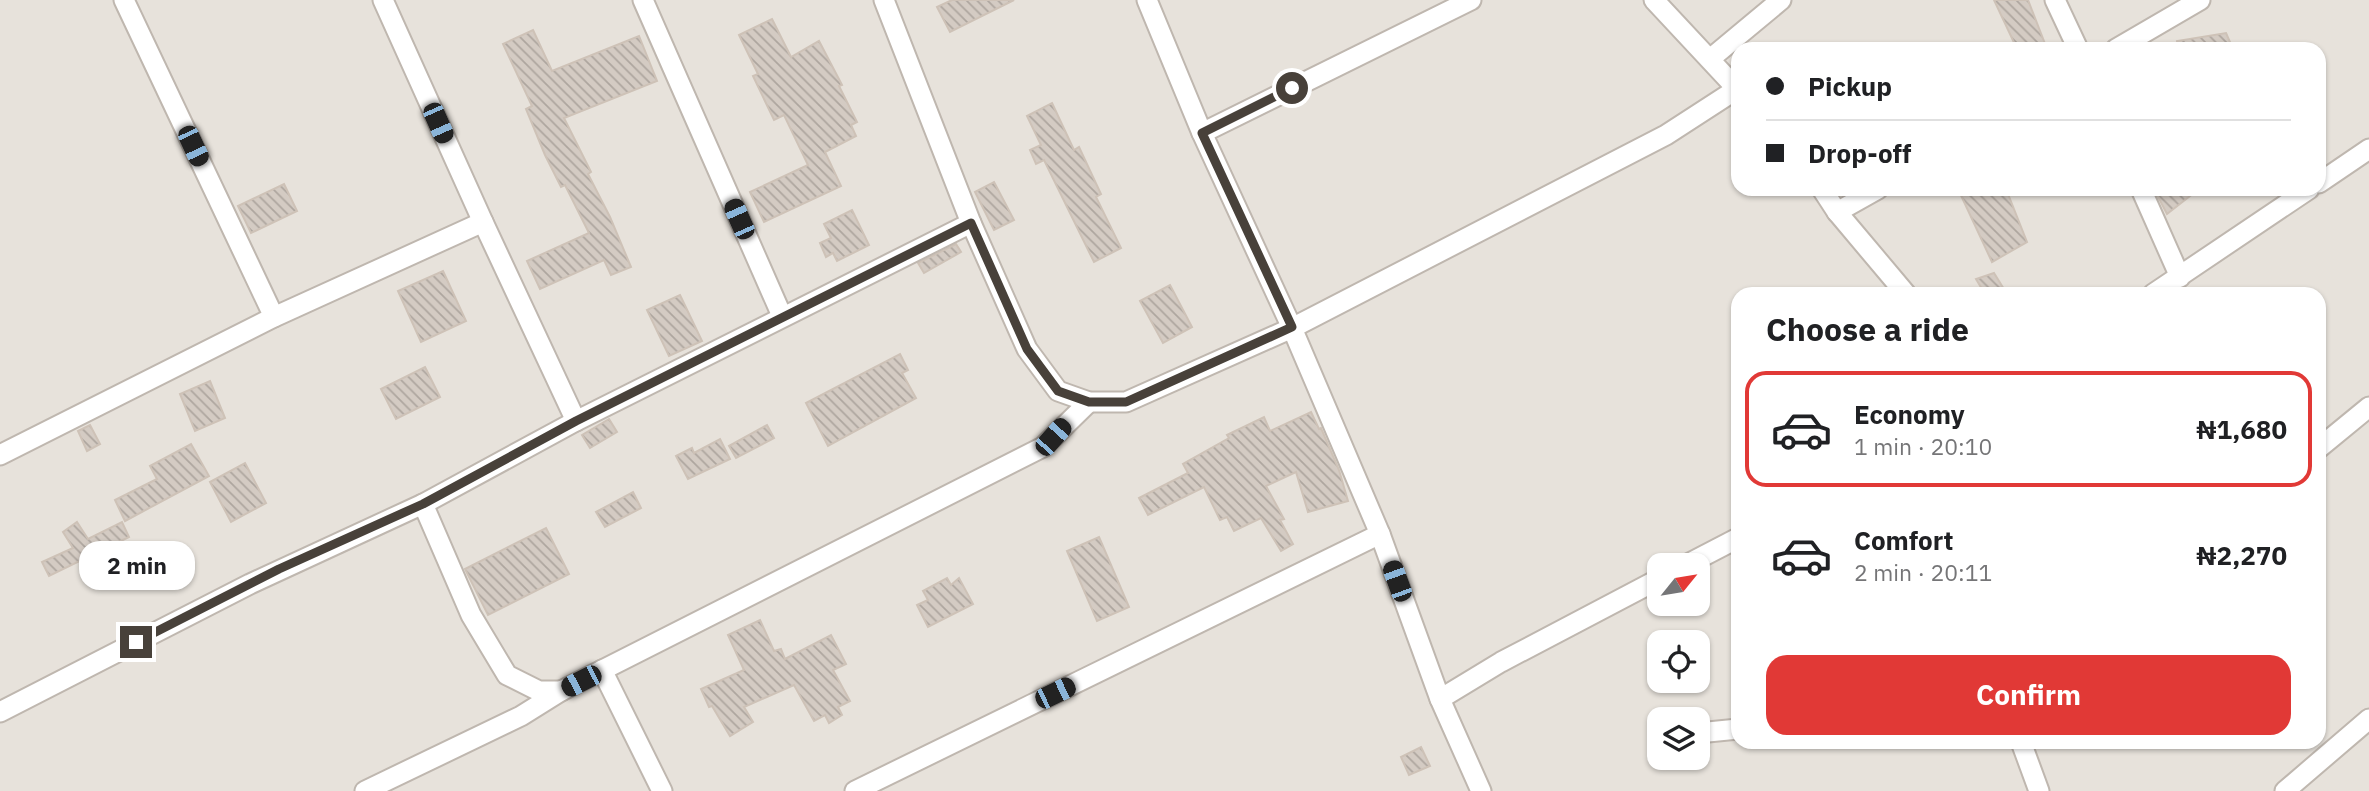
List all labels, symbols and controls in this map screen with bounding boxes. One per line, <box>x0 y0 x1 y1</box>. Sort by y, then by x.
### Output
text: Pickup <box>1808 69 1892 103</box>
route start <box>1276 72 1308 104</box>
car <box>420 100 457 146</box>
car <box>175 123 212 169</box>
text: Drop-off <box>1808 136 1911 170</box>
car <box>721 196 758 242</box>
text: Choose a ride <box>1766 308 1969 350</box>
text: Economy <box>1854 397 1965 431</box>
icon: car <box>1770 398 1833 461</box>
text: ₦1,680 <box>2196 412 2287 446</box>
car <box>1032 414 1075 460</box>
text: 1 min · 20:10 <box>1854 431 1992 461</box>
text: Comfort <box>1854 523 1953 557</box>
icon: car <box>1770 524 1833 587</box>
text: ₦2,270 <box>2196 538 2287 572</box>
callout: 2 min <box>78 540 194 590</box>
text: 2 min <box>107 550 167 580</box>
north arrow <box>1647 553 1710 616</box>
map controls <box>1647 553 1710 770</box>
text: 2 min · 20:11 <box>1854 557 1992 587</box>
car <box>1380 558 1415 604</box>
route end <box>120 626 152 658</box>
button: locate <box>1647 630 1710 693</box>
button: Confirm <box>1766 655 2291 735</box>
car <box>558 662 605 700</box>
car <box>1032 674 1079 712</box>
button: layers <box>1647 707 1710 770</box>

